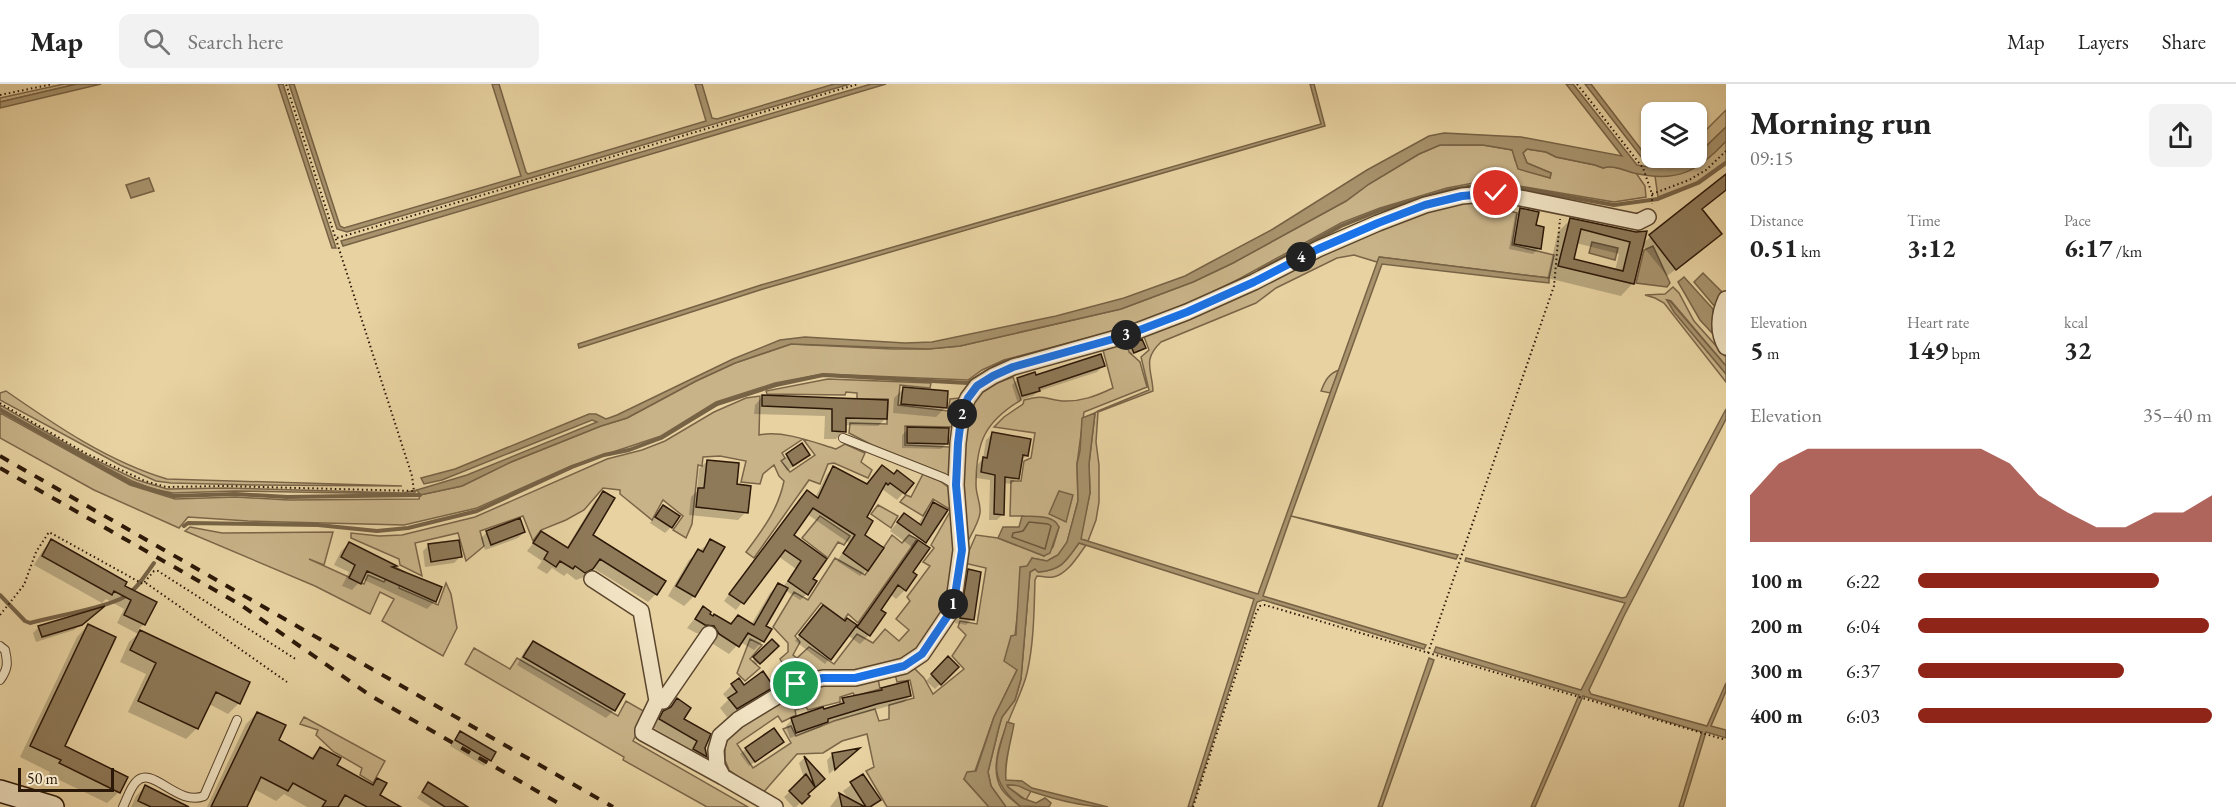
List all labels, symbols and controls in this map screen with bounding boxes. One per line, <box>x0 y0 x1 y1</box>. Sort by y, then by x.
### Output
search box <box>119 14 539 68</box>
text: Map <box>30 23 83 59</box>
icon: search <box>140 25 173 58</box>
text: Search here <box>188 27 283 56</box>
text: Map <box>2007 28 2045 55</box>
text: Layers <box>2078 28 2129 55</box>
text: Share <box>2162 28 2206 55</box>
text: Morning run <box>1750 101 1932 144</box>
map controls <box>1641 102 1707 168</box>
button: layers <box>1641 102 1707 168</box>
button: share <box>2149 104 2212 167</box>
text: 09:15 <box>1750 145 1793 171</box>
pin <box>1470 167 1521 218</box>
icon: check <box>1479 176 1512 209</box>
text: Distance <box>1750 210 1803 231</box>
text: Time <box>1907 210 1940 231</box>
text: Pace <box>2064 210 2091 231</box>
text: 0.51 <box>1750 231 1798 265</box>
text: 3:12 <box>1907 231 1956 265</box>
text: 6:17 <box>2064 231 2113 265</box>
text: km <box>1798 241 1821 262</box>
text: /km <box>2113 241 2142 262</box>
pin: 4 <box>1286 242 1316 272</box>
text: 4 <box>1297 246 1305 267</box>
text: Elevation <box>1750 312 1808 333</box>
text: Heart rate <box>1907 312 1969 333</box>
text: kcal <box>2064 312 2088 333</box>
pin: 3 <box>1111 320 1141 350</box>
text: 3 <box>1122 324 1130 345</box>
text: 5 <box>1750 333 1764 367</box>
text: 149 <box>1907 333 1948 367</box>
text: 32 <box>2064 333 2092 367</box>
text: m <box>1764 343 1779 364</box>
text: bpm <box>1948 343 1980 364</box>
pin: 2 <box>947 399 977 429</box>
text: Elevation <box>1750 402 1822 428</box>
text: 35–40 m <box>2143 402 2212 428</box>
text: 2 <box>958 403 966 424</box>
text: 100 m <box>1750 568 1803 594</box>
text: 6:22 <box>1846 568 1880 594</box>
pin: 1 <box>938 589 968 619</box>
text: 1 <box>949 593 957 614</box>
text: 200 m <box>1750 613 1803 639</box>
text: 6:04 <box>1846 613 1880 639</box>
pin <box>770 658 821 709</box>
text: 300 m <box>1750 658 1803 684</box>
text: 6:37 <box>1846 658 1880 684</box>
icon: arrive <box>779 667 812 700</box>
text: 400 m <box>1750 703 1803 729</box>
text: 6:03 <box>1846 703 1880 729</box>
scale bar <box>18 765 114 792</box>
text: 50 m <box>27 768 58 789</box>

